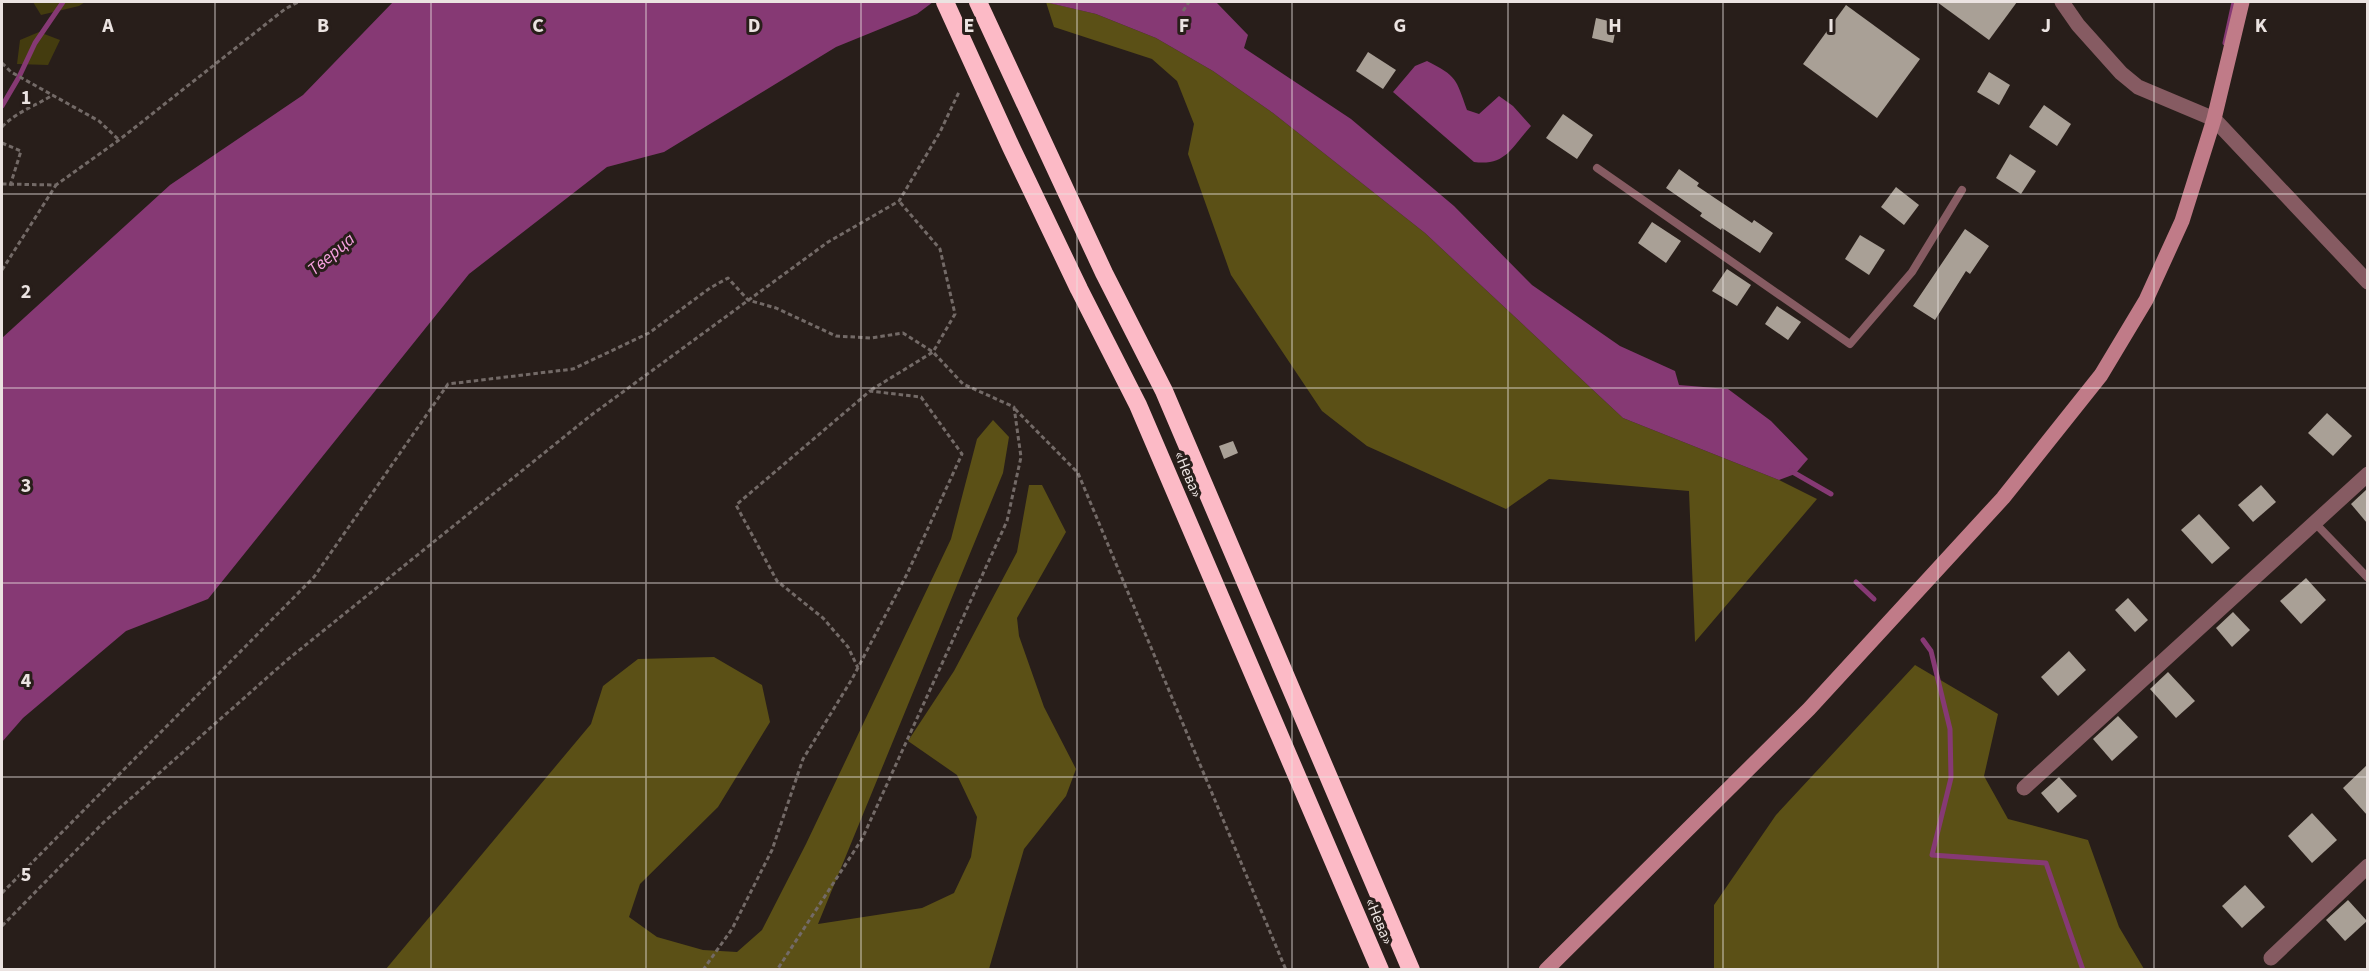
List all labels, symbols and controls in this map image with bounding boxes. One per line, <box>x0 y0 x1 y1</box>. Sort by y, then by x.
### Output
text: A <box>101 12 114 40</box>
text: B <box>317 12 329 40</box>
text: C <box>532 12 544 40</box>
text: D <box>748 12 760 40</box>
text: E <box>964 12 974 40</box>
text: F <box>1179 12 1189 40</box>
text: G <box>1394 12 1406 40</box>
text: H <box>1608 12 1622 40</box>
text: I <box>1828 12 1834 40</box>
text: J <box>2041 12 2051 40</box>
text: K <box>2255 12 2268 40</box>
text: 1 <box>21 84 31 112</box>
water label: Тверца <box>302 227 361 282</box>
text: 2 <box>21 278 31 306</box>
street label: «Нева» <box>1169 448 1208 501</box>
text: 3 <box>21 472 31 500</box>
text: 4 <box>21 667 32 695</box>
text: 5 <box>21 861 31 889</box>
street label: «Нева» <box>1360 895 1399 948</box>

